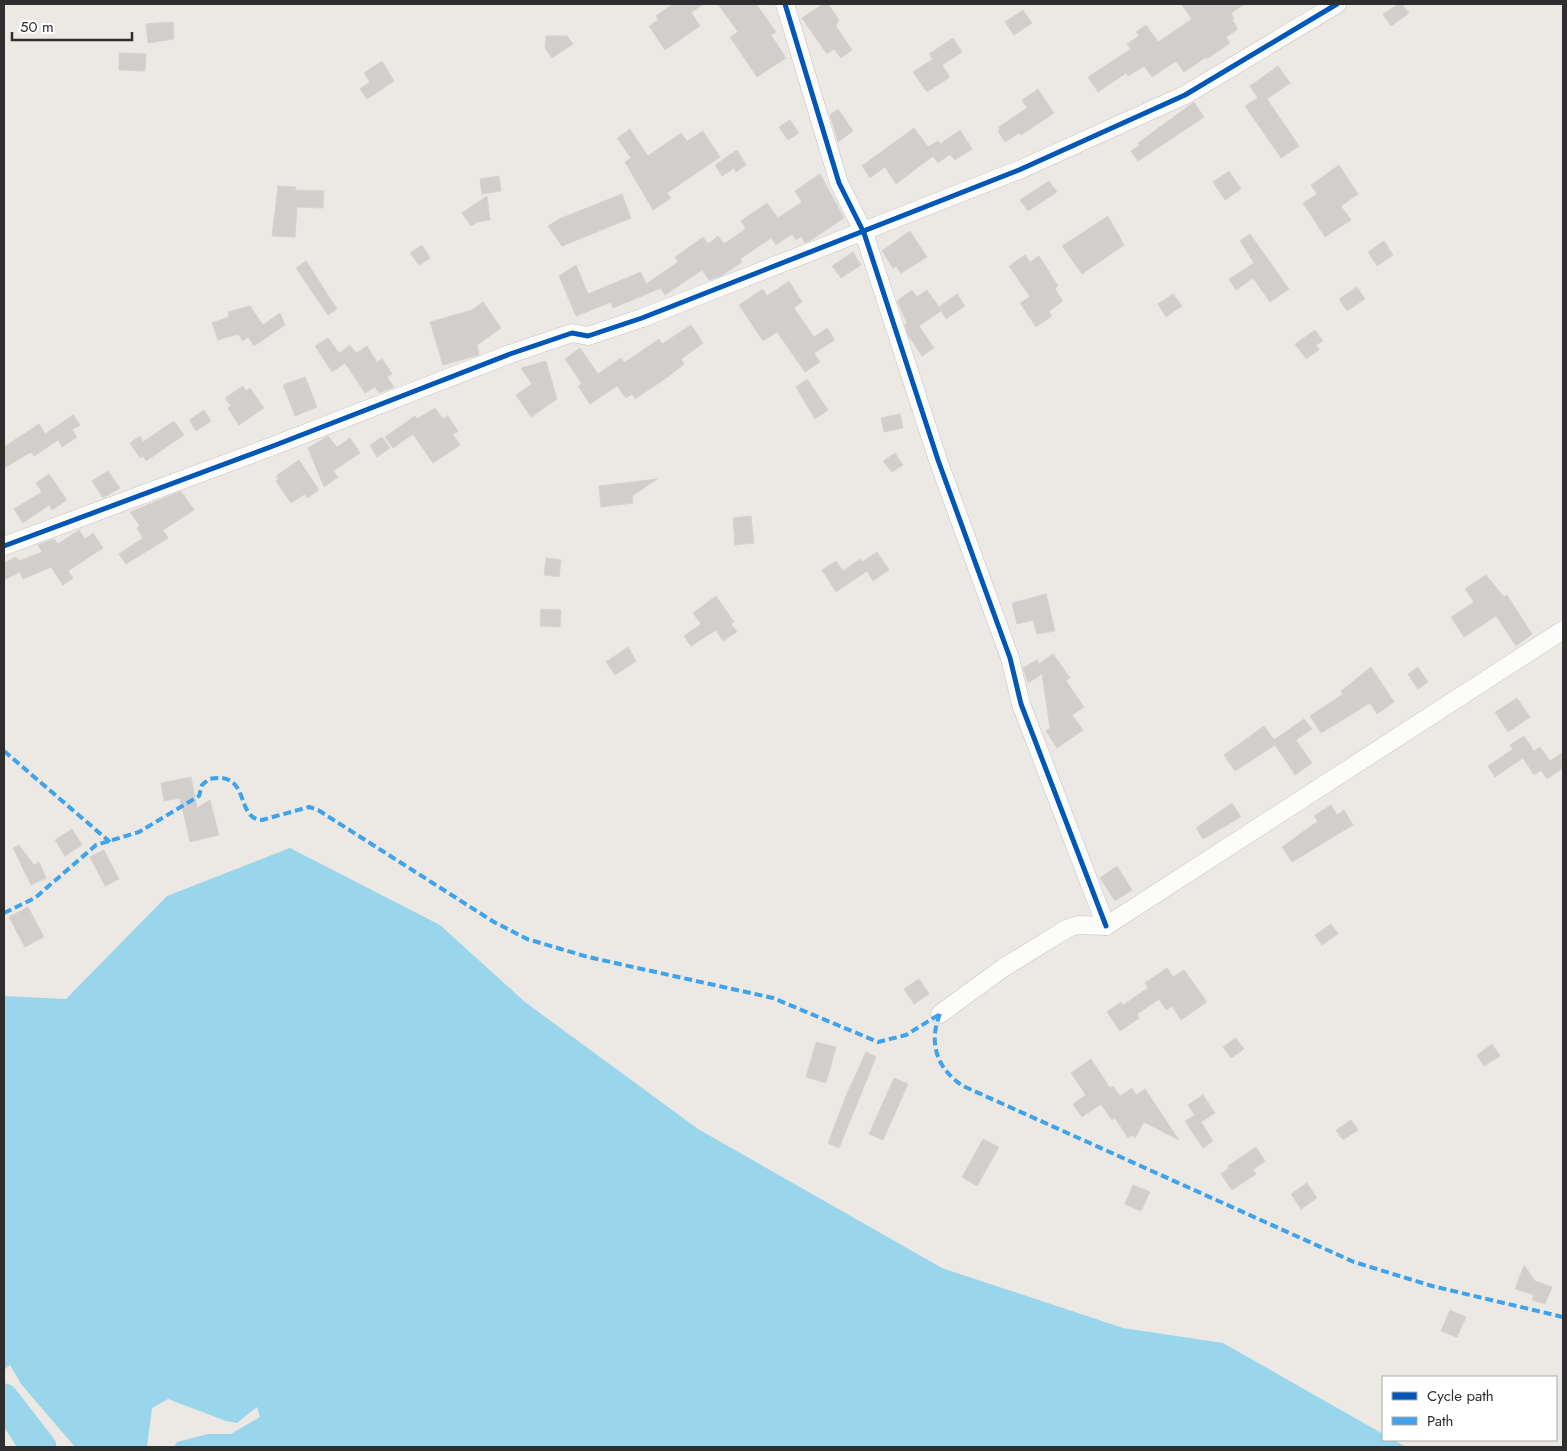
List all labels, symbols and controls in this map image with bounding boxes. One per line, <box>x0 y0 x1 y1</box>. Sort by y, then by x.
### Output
scale bar <box>12 10 132 42</box>
text: 50 m <box>20 16 54 38</box>
legend <box>1382 1376 1557 1441</box>
text: Cycle path <box>1427 1385 1494 1407</box>
text: Path <box>1427 1410 1453 1432</box>

